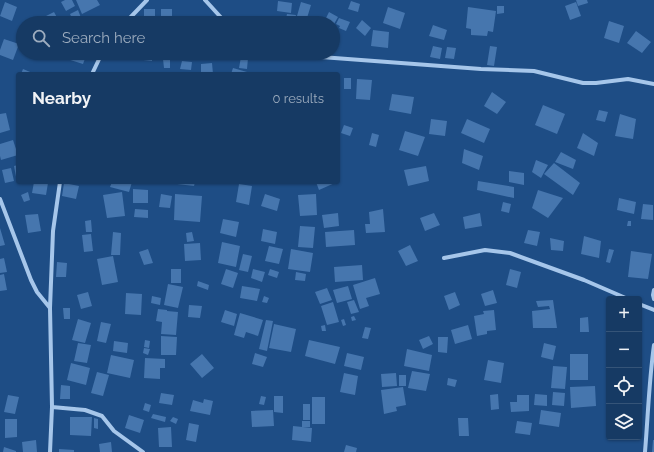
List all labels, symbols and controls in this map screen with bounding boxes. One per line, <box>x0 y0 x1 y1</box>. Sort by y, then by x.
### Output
search box <box>16 16 340 60</box>
icon: search <box>30 27 52 49</box>
text: Search here <box>62 29 145 47</box>
text: Nearby <box>32 88 91 108</box>
text: 0 results <box>273 91 324 106</box>
map controls <box>606 296 642 440</box>
button: + <box>606 296 642 332</box>
button: − <box>606 332 642 368</box>
button: locate <box>606 368 642 404</box>
button: layers <box>606 404 642 440</box>

